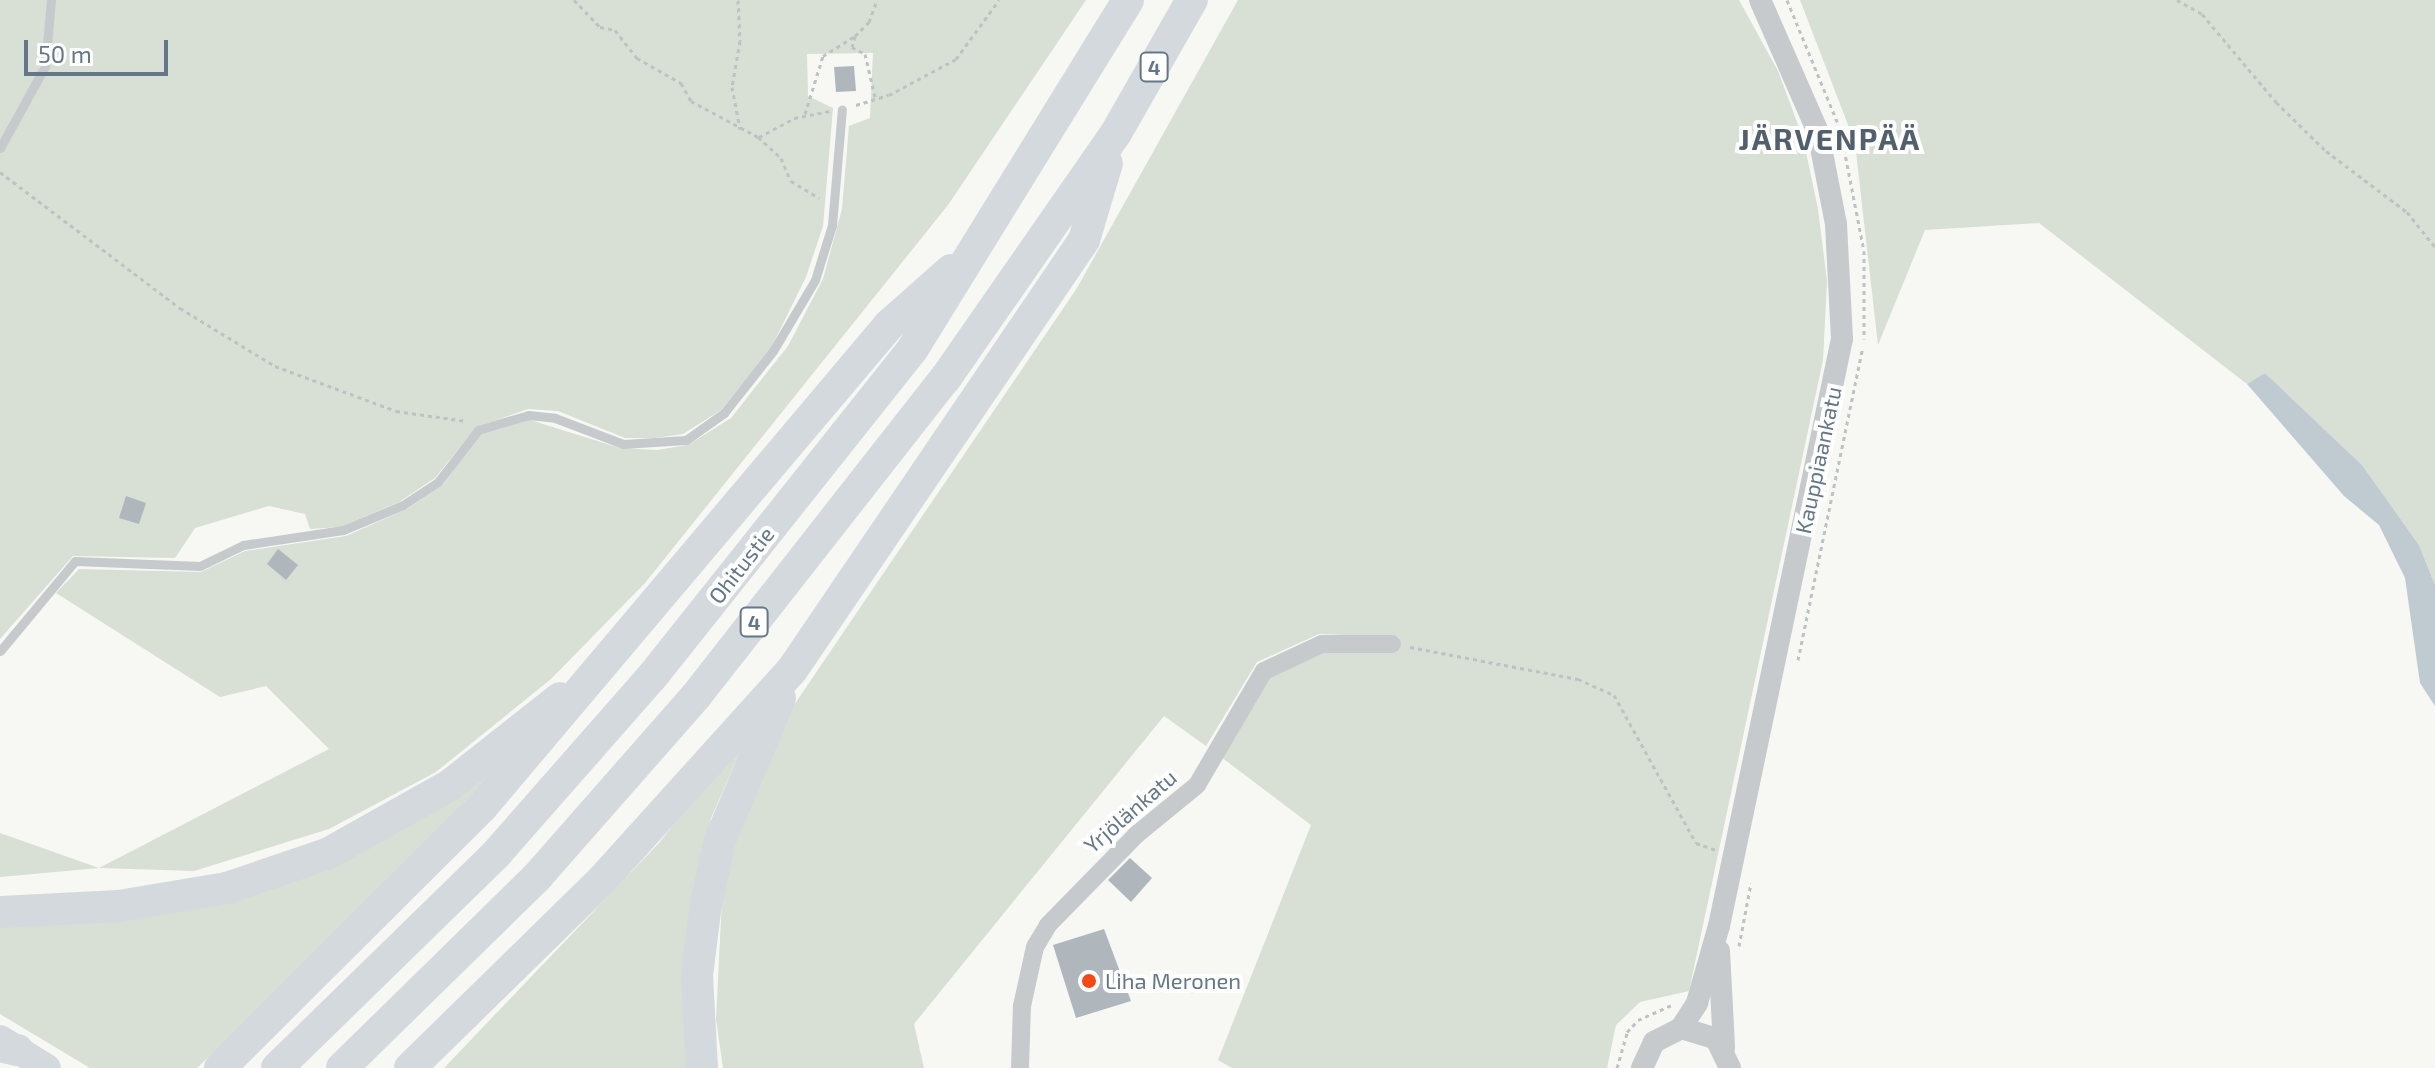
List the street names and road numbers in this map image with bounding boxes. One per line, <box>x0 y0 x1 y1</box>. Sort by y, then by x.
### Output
road number: 4 <box>1138 51 1170 83</box>
street label: Kauppiaankatu <box>1790 384 1846 536</box>
street label: Ohitustie <box>703 521 779 609</box>
road number: 4 <box>738 606 770 638</box>
street label: Yrjölänkatu <box>1078 764 1182 858</box>

